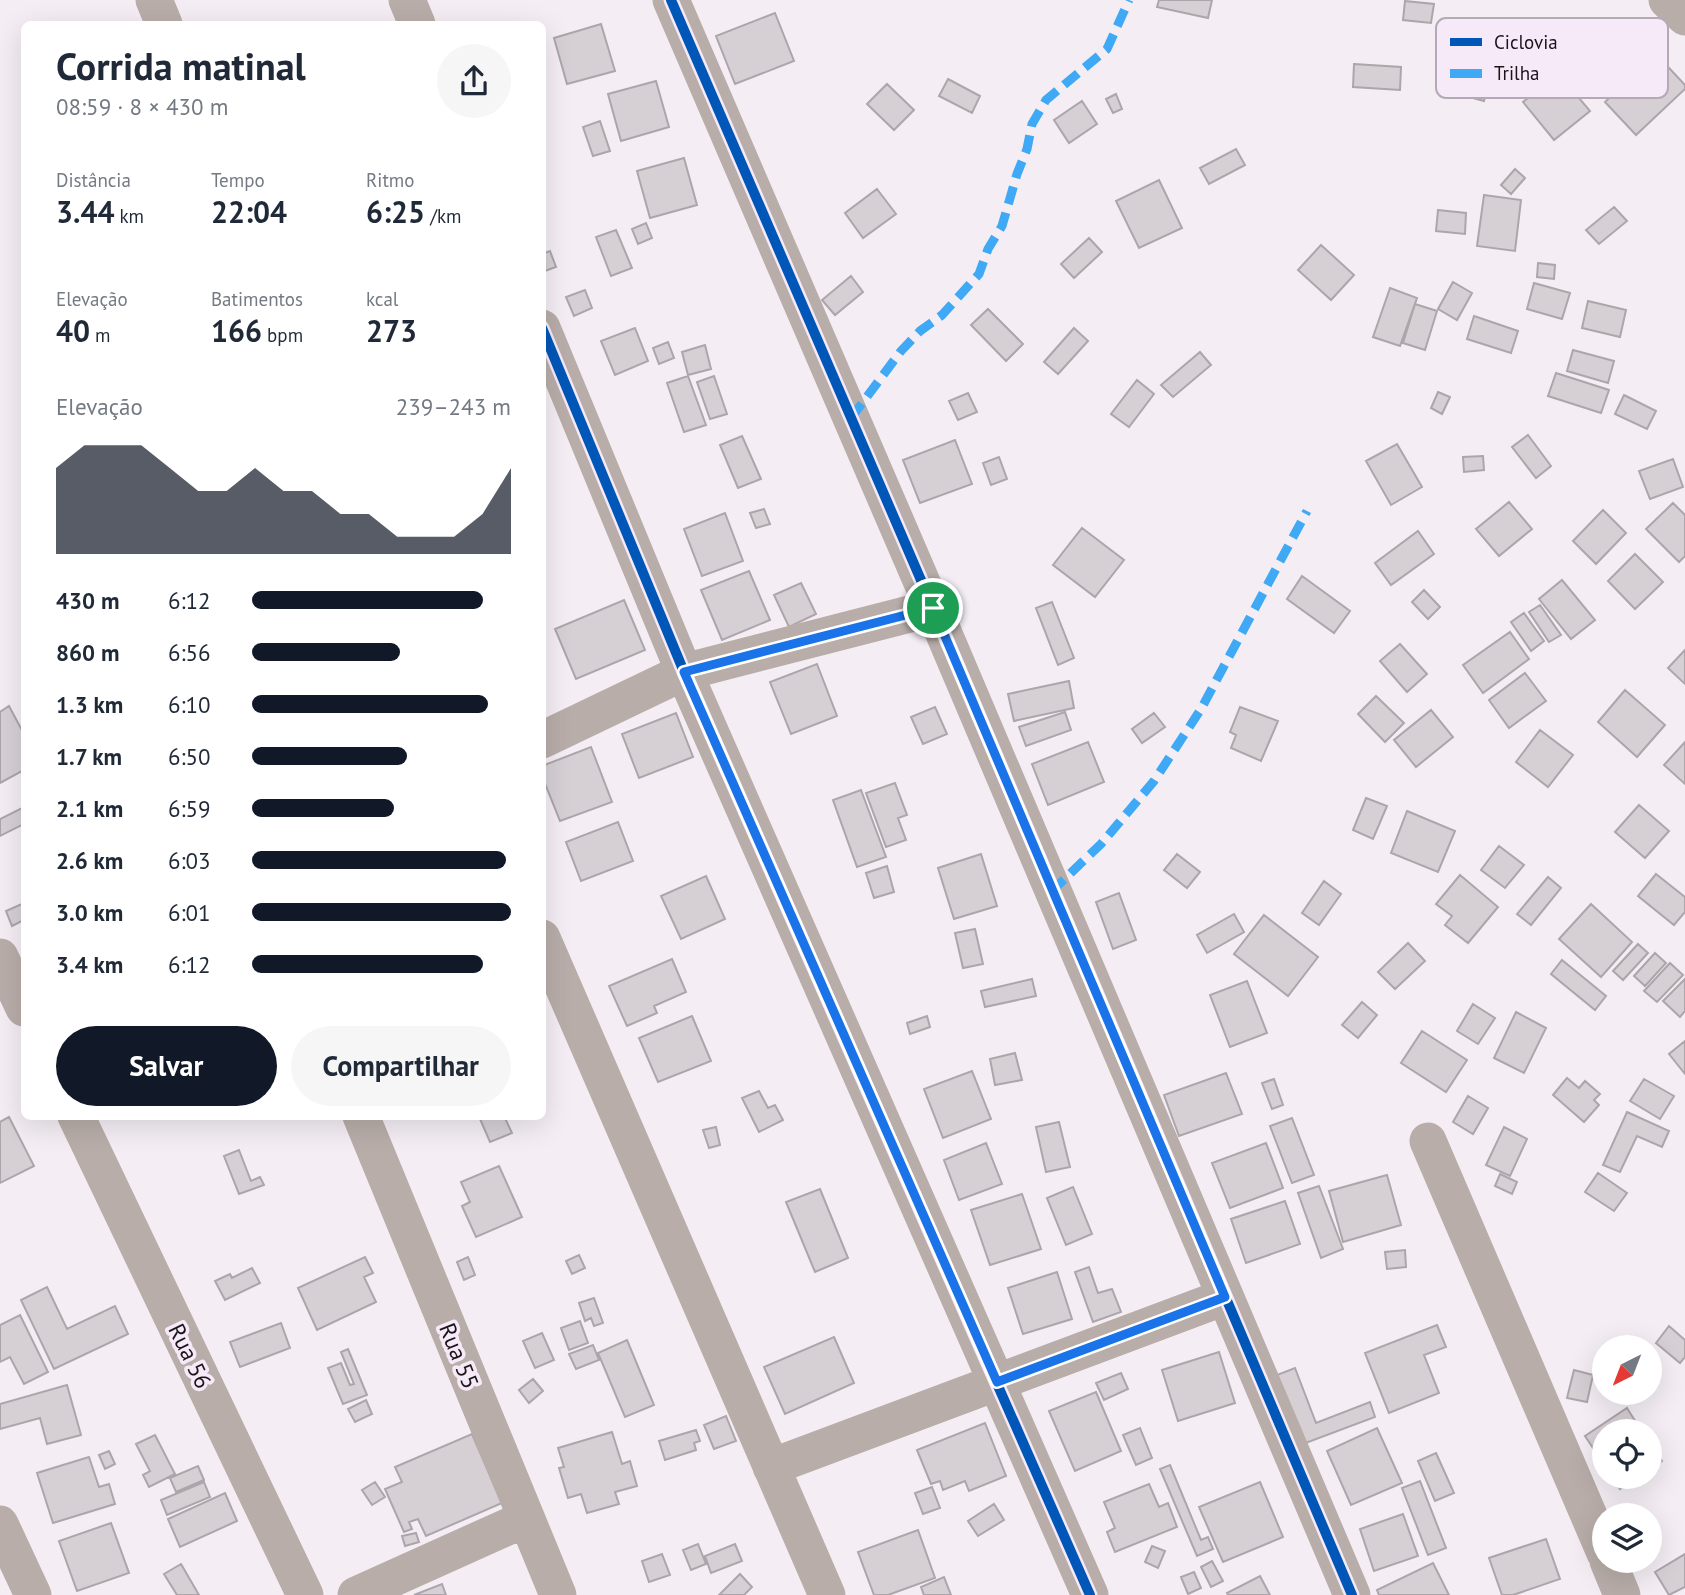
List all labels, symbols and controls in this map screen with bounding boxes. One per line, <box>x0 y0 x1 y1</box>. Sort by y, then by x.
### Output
legend <box>1436 18 1668 98</box>
text: Ciclovia <box>1494 30 1558 54</box>
text: Corrida matinal <box>56 41 306 90</box>
button: share <box>437 44 511 118</box>
text: Trilha <box>1494 61 1539 85</box>
text: 08:59 · 8 × 430 m <box>56 92 228 121</box>
text: Distância <box>56 168 131 192</box>
text: Tempo <box>211 168 265 192</box>
text: Ritmo <box>366 168 414 192</box>
text: 3.44 <box>56 192 114 231</box>
text: 22:04 <box>211 192 287 231</box>
text: 6:25 <box>366 192 425 231</box>
text: km <box>114 204 144 228</box>
text: /km <box>425 204 461 228</box>
text: Elevação <box>56 287 128 311</box>
text: Batimentos <box>211 287 303 311</box>
text: kcal <box>366 287 398 311</box>
text: 40 <box>56 311 90 350</box>
text: 166 <box>211 311 262 350</box>
text: 273 <box>366 311 417 350</box>
text: m <box>90 323 111 347</box>
text: bpm <box>262 323 303 347</box>
text: Elevação <box>56 392 143 421</box>
text: 239–243 m <box>396 392 511 421</box>
pin <box>903 578 963 638</box>
text: 430 m <box>56 586 119 615</box>
text: 6:12 <box>168 586 211 615</box>
icon: arrive <box>914 589 952 627</box>
text: 860 m <box>56 638 119 667</box>
text: 6:56 <box>168 638 211 667</box>
text: 1.3 km <box>56 690 123 719</box>
text: 6:10 <box>168 690 211 719</box>
text: 1.7 km <box>56 742 122 771</box>
text: 6:50 <box>168 742 211 771</box>
text: 2.1 km <box>56 794 123 823</box>
text: 6:59 <box>168 794 211 823</box>
text: 2.6 km <box>56 846 123 875</box>
text: 6:03 <box>168 846 211 875</box>
text: 3.0 km <box>56 898 123 927</box>
text: 6:01 <box>168 898 211 927</box>
text: 3.4 km <box>56 950 123 979</box>
text: 6:12 <box>168 950 211 979</box>
button: Salvar <box>56 1026 277 1106</box>
button: Compartilhar <box>291 1026 511 1106</box>
street label: Rua 56 <box>162 1319 218 1393</box>
street label: Rua 55 <box>433 1319 486 1393</box>
north arrow <box>1592 1335 1662 1405</box>
map controls <box>1592 1335 1662 1573</box>
button: locate <box>1592 1419 1662 1489</box>
button: layers <box>1592 1503 1662 1573</box>

